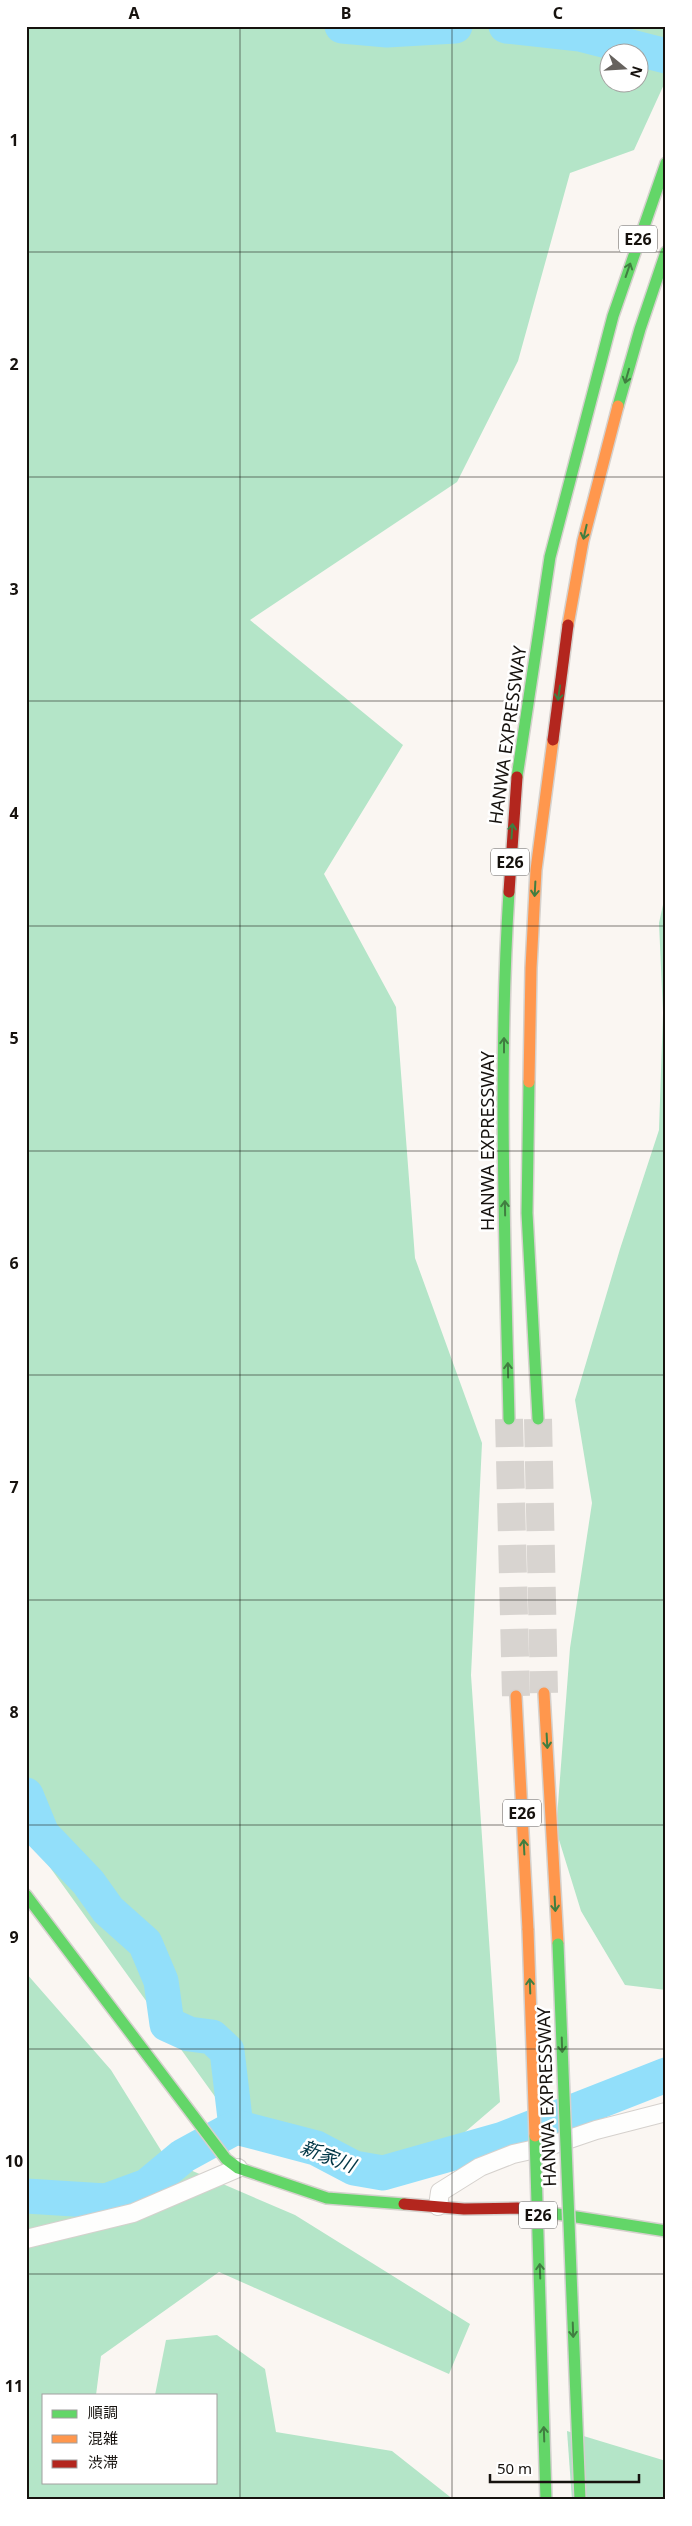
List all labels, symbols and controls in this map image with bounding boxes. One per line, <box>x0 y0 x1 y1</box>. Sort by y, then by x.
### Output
text: A <box>128 2 140 24</box>
text: B <box>341 2 351 24</box>
text: C <box>553 2 563 24</box>
north arrow <box>600 42 650 92</box>
text: N <box>626 64 648 81</box>
text: 1 <box>9 129 19 151</box>
road number: E26 <box>619 225 657 252</box>
one-way arrow <box>624 263 633 278</box>
text: 2 <box>9 353 19 375</box>
one-way arrow <box>622 367 631 383</box>
one-way arrow <box>580 524 589 540</box>
text: 3 <box>9 578 19 600</box>
street label: HANWA EXPRESSWAY <box>483 644 532 826</box>
one-way arrow <box>554 684 564 700</box>
text: 4 <box>9 802 19 824</box>
one-way arrow <box>507 823 516 839</box>
road number: E26 <box>491 849 529 876</box>
one-way arrow <box>530 880 540 897</box>
text: 5 <box>9 1027 19 1049</box>
one-way arrow <box>499 1038 509 1054</box>
street label: HANWA EXPRESSWAY <box>475 1050 499 1231</box>
one-way arrow <box>500 1200 510 1216</box>
text: 6 <box>9 1252 19 1274</box>
one-way arrow <box>503 1363 513 1379</box>
text: 7 <box>9 1476 19 1498</box>
text: 8 <box>9 1701 19 1723</box>
one-way arrow <box>542 1733 551 1749</box>
road number: E26 <box>503 1800 541 1826</box>
one-way arrow <box>519 1839 528 1855</box>
one-way arrow <box>551 1895 560 1911</box>
text: 9 <box>9 1926 19 1948</box>
one-way arrow <box>526 1979 535 1995</box>
street label: HANWA EXPRESSWAY <box>531 2006 561 2187</box>
one-way arrow <box>557 2037 566 2053</box>
water label: 新家川 <box>297 2134 361 2179</box>
text: 10 <box>5 2150 23 2172</box>
road number: E26 <box>519 2202 557 2228</box>
one-way arrow <box>535 2263 545 2280</box>
one-way arrow <box>568 2322 578 2338</box>
text: 11 <box>5 2375 23 2397</box>
legend <box>42 2394 218 2484</box>
text: 順調 <box>88 2402 118 2422</box>
one-way arrow <box>540 2426 549 2442</box>
text: 混雑 <box>88 2428 118 2448</box>
scale bar <box>490 2451 638 2483</box>
text: 渋滞 <box>88 2452 118 2472</box>
text: 50 m <box>497 2458 532 2478</box>

